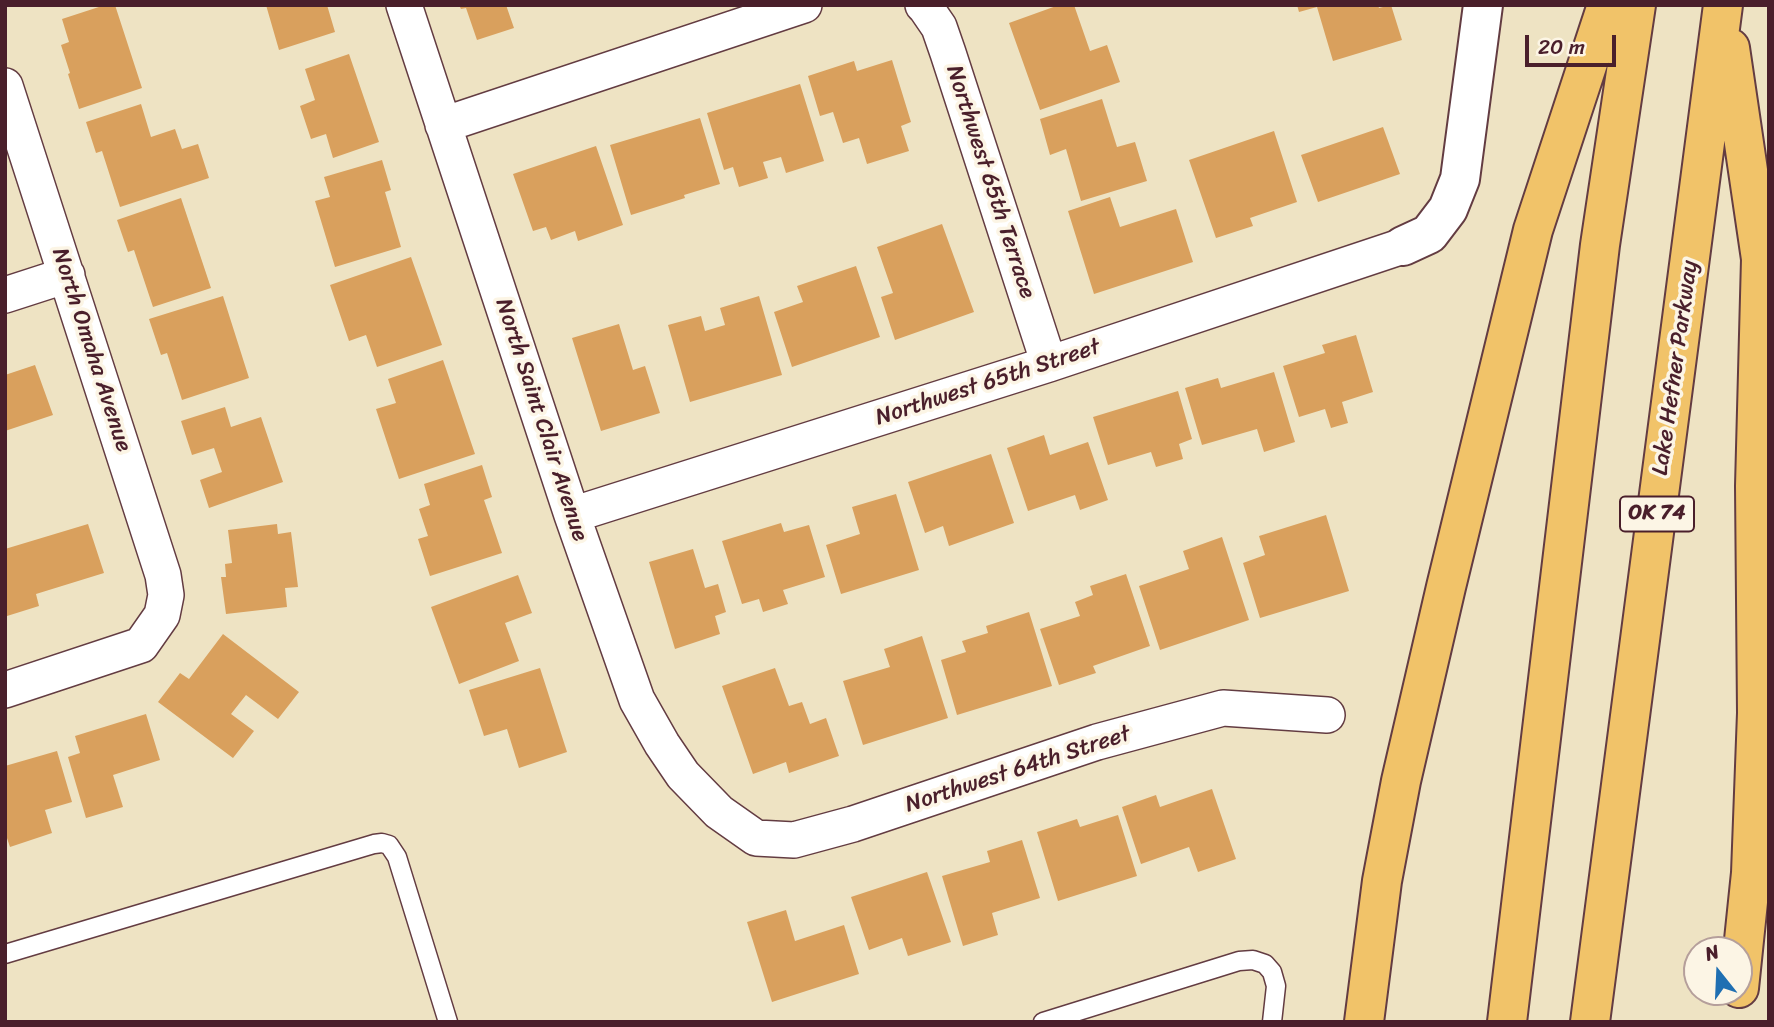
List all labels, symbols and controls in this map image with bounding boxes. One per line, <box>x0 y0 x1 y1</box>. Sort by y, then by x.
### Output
scale bar <box>1529 21 1620 65</box>
text: 20 m <box>1538 28 1585 66</box>
street label: Northwest 65th Terrace <box>939 62 1041 302</box>
street label: North Omaha Avenue <box>45 245 137 455</box>
street label: Lake Hefner Parkway <box>1647 259 1705 477</box>
street label: North Saint Clair Avenue <box>489 295 593 545</box>
street label: Northwest 65th Street <box>872 334 1104 432</box>
road number: OK 74 <box>1620 496 1694 532</box>
street label: Northwest 64th Street <box>902 721 1134 819</box>
text: N <box>1701 935 1723 970</box>
north arrow <box>1683 936 1753 1006</box>

